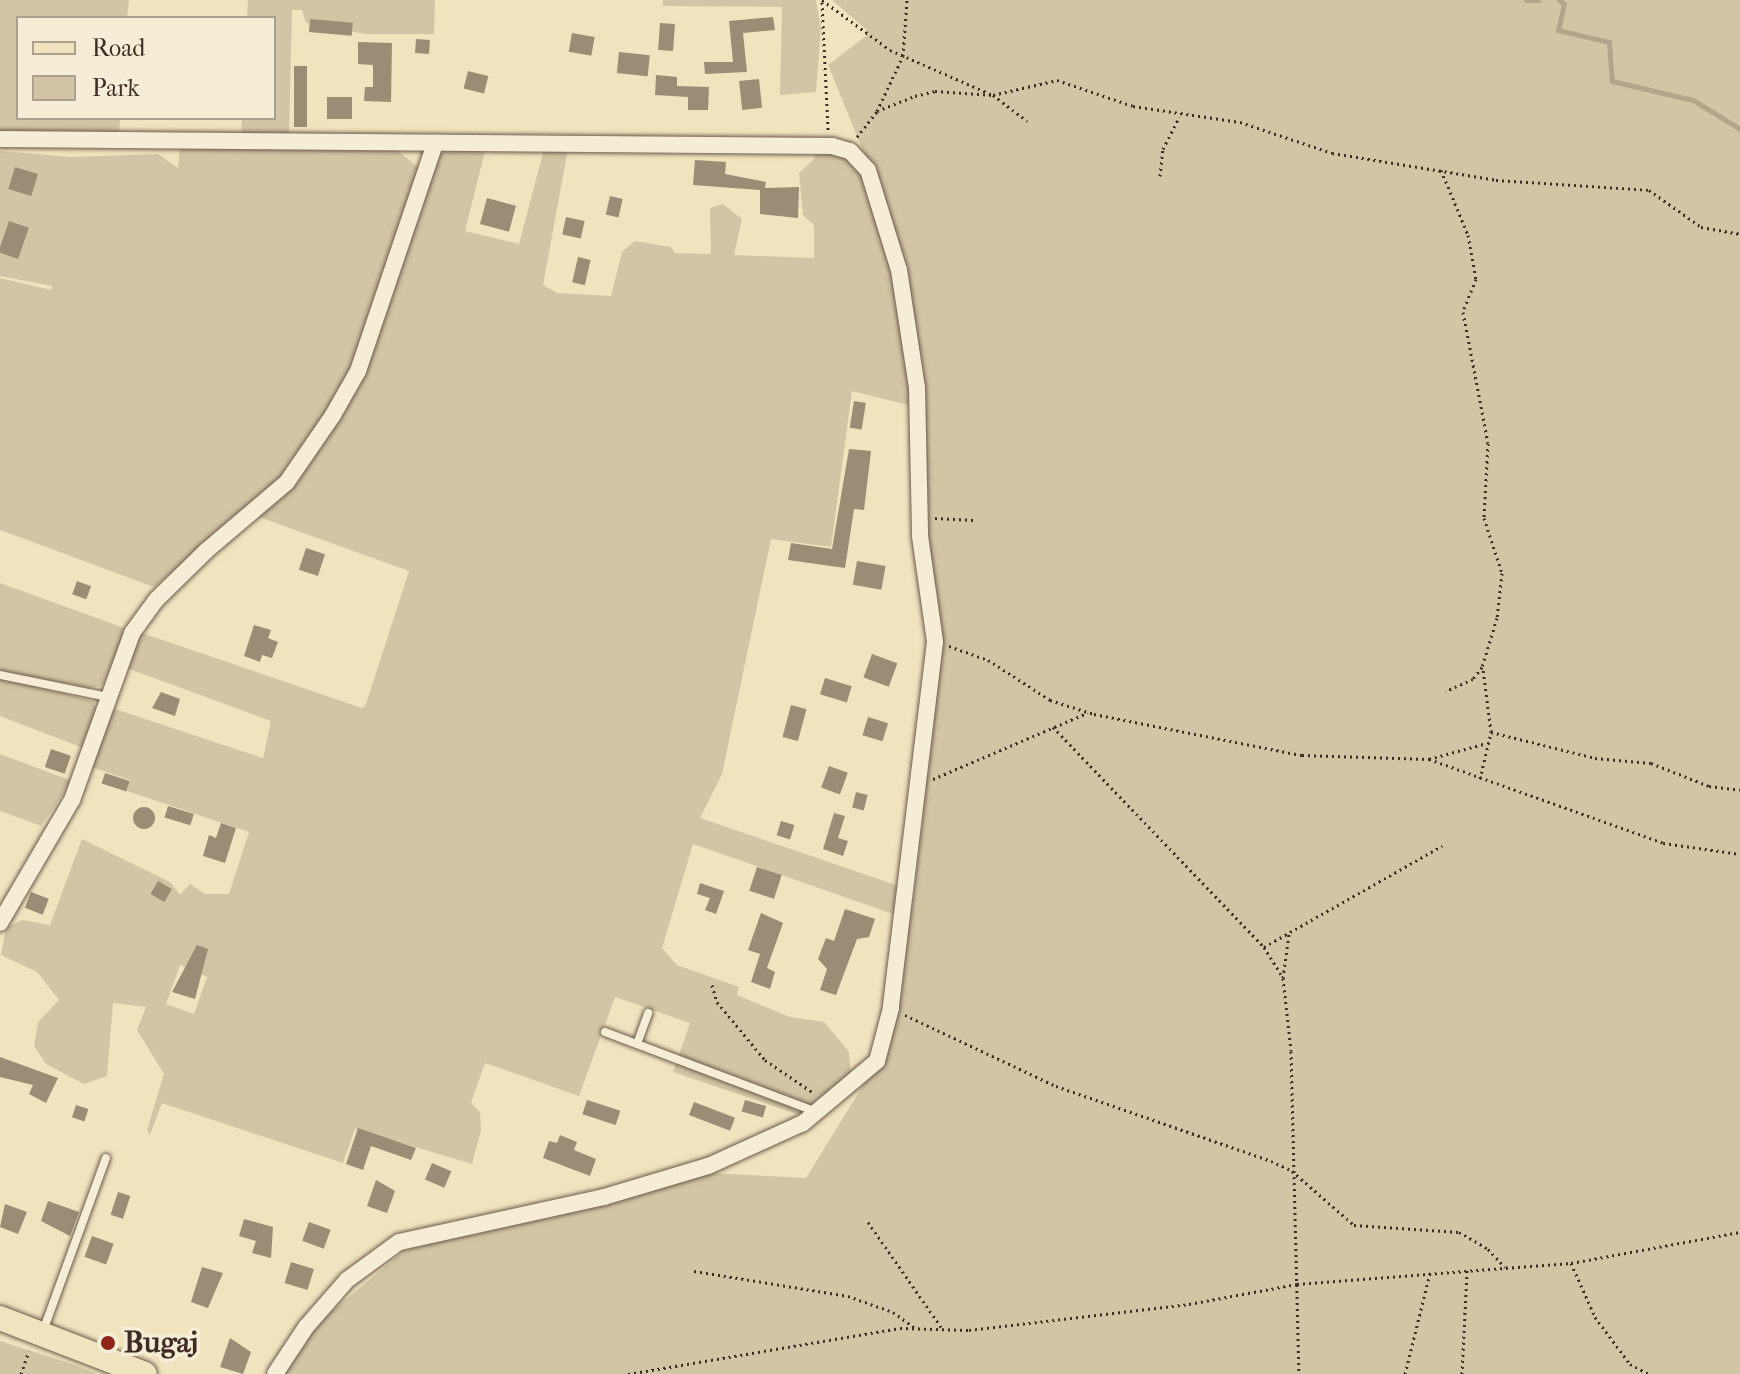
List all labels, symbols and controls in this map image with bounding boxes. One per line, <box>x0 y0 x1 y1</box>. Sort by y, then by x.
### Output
legend <box>16 16 276 120</box>
text: Road <box>92 34 145 62</box>
text: Park <box>92 74 140 102</box>
place label: Bugaj <box>124 1325 198 1361</box>
marker: Bugaj <box>99 1334 117 1352</box>

